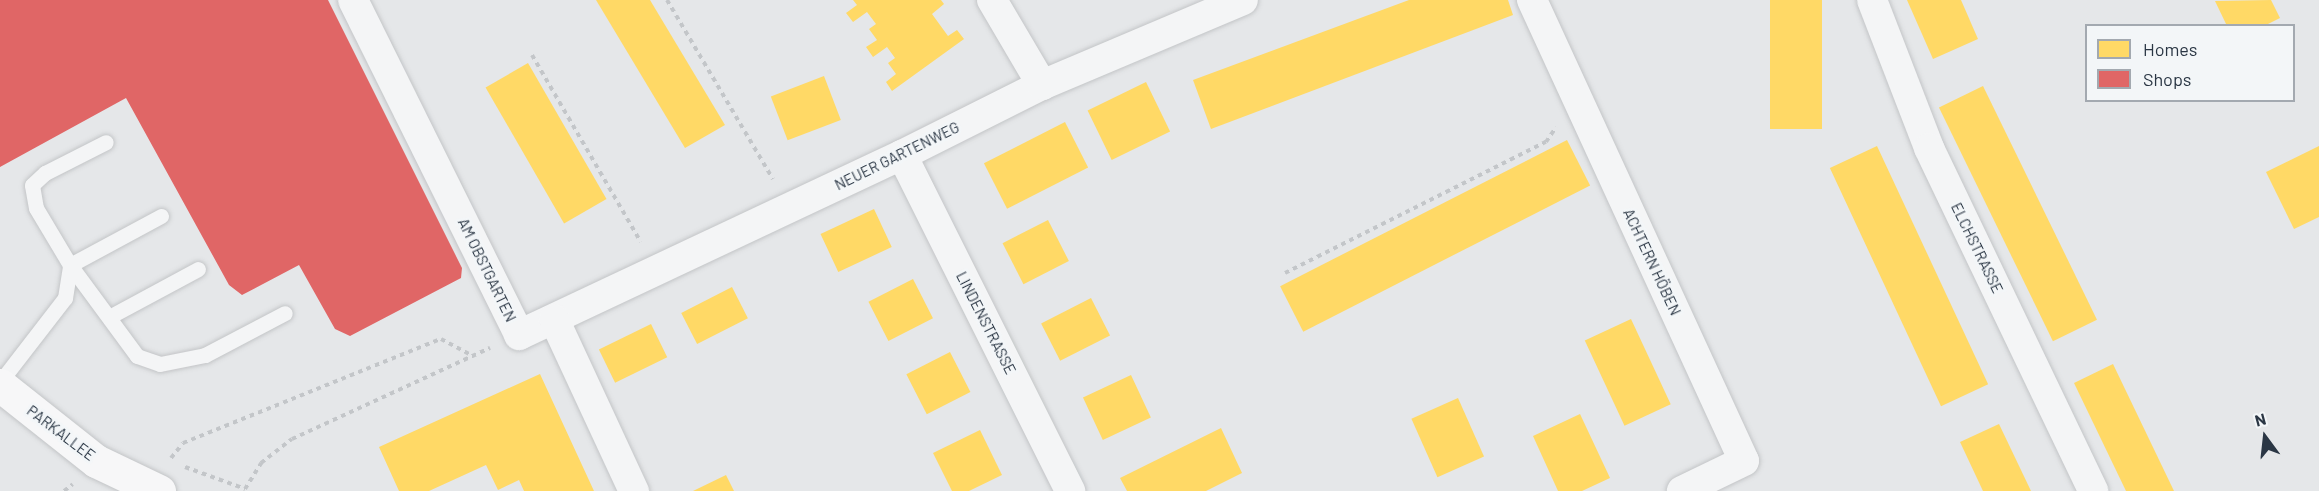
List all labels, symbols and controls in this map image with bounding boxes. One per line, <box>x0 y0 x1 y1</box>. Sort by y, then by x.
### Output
legend <box>2085 24 2295 102</box>
text: Homes <box>2143 38 2197 60</box>
text: Shops <box>2143 68 2192 90</box>
street label: NEUER GARTENWEG <box>832 118 962 194</box>
street label: ELCHSTRASSE <box>1947 200 2007 296</box>
street label: ACHTERN HÖBEN <box>1619 206 1685 318</box>
street label: AM OBSTGARTEN <box>454 215 520 325</box>
street label: LINDENSTRASSE <box>952 269 1020 377</box>
street label: PARKALLEE <box>23 402 99 464</box>
north arrow <box>2235 407 2295 467</box>
text: N <box>2253 409 2268 430</box>

